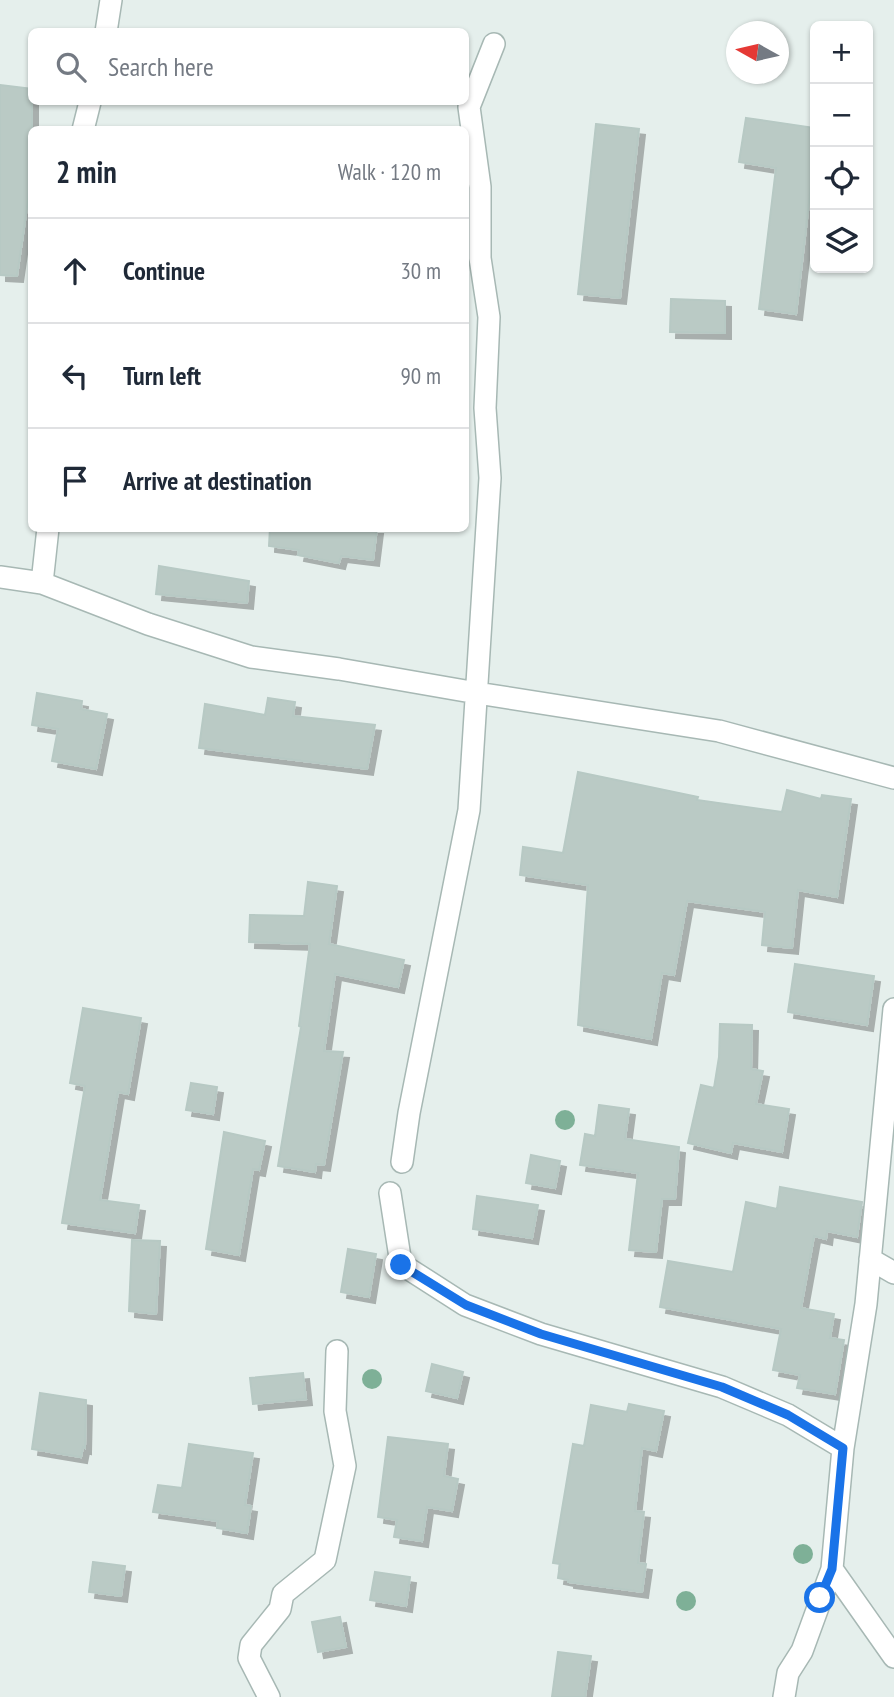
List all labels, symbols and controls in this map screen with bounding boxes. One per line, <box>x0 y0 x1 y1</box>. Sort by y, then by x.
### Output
north arrow <box>726 21 789 84</box>
map controls <box>810 21 873 273</box>
button: + <box>810 21 873 84</box>
search box <box>28 28 469 105</box>
icon: search <box>52 48 90 86</box>
text: Search here <box>108 50 214 83</box>
button: − <box>810 84 873 147</box>
button: locate <box>810 147 873 210</box>
text: 2 min <box>56 152 117 191</box>
text: Walk · 120 m <box>338 157 441 186</box>
button: layers <box>810 210 873 273</box>
icon: ahead <box>56 252 94 290</box>
text: Continue <box>123 254 205 287</box>
text: 30 m <box>400 256 441 285</box>
icon: left <box>56 357 94 395</box>
text: Turn left <box>123 359 201 392</box>
text: 90 m <box>400 361 441 390</box>
icon: arrive <box>56 462 94 500</box>
text: Arrive at destination <box>123 464 312 497</box>
route end <box>385 1249 416 1280</box>
route start <box>804 1582 835 1613</box>

